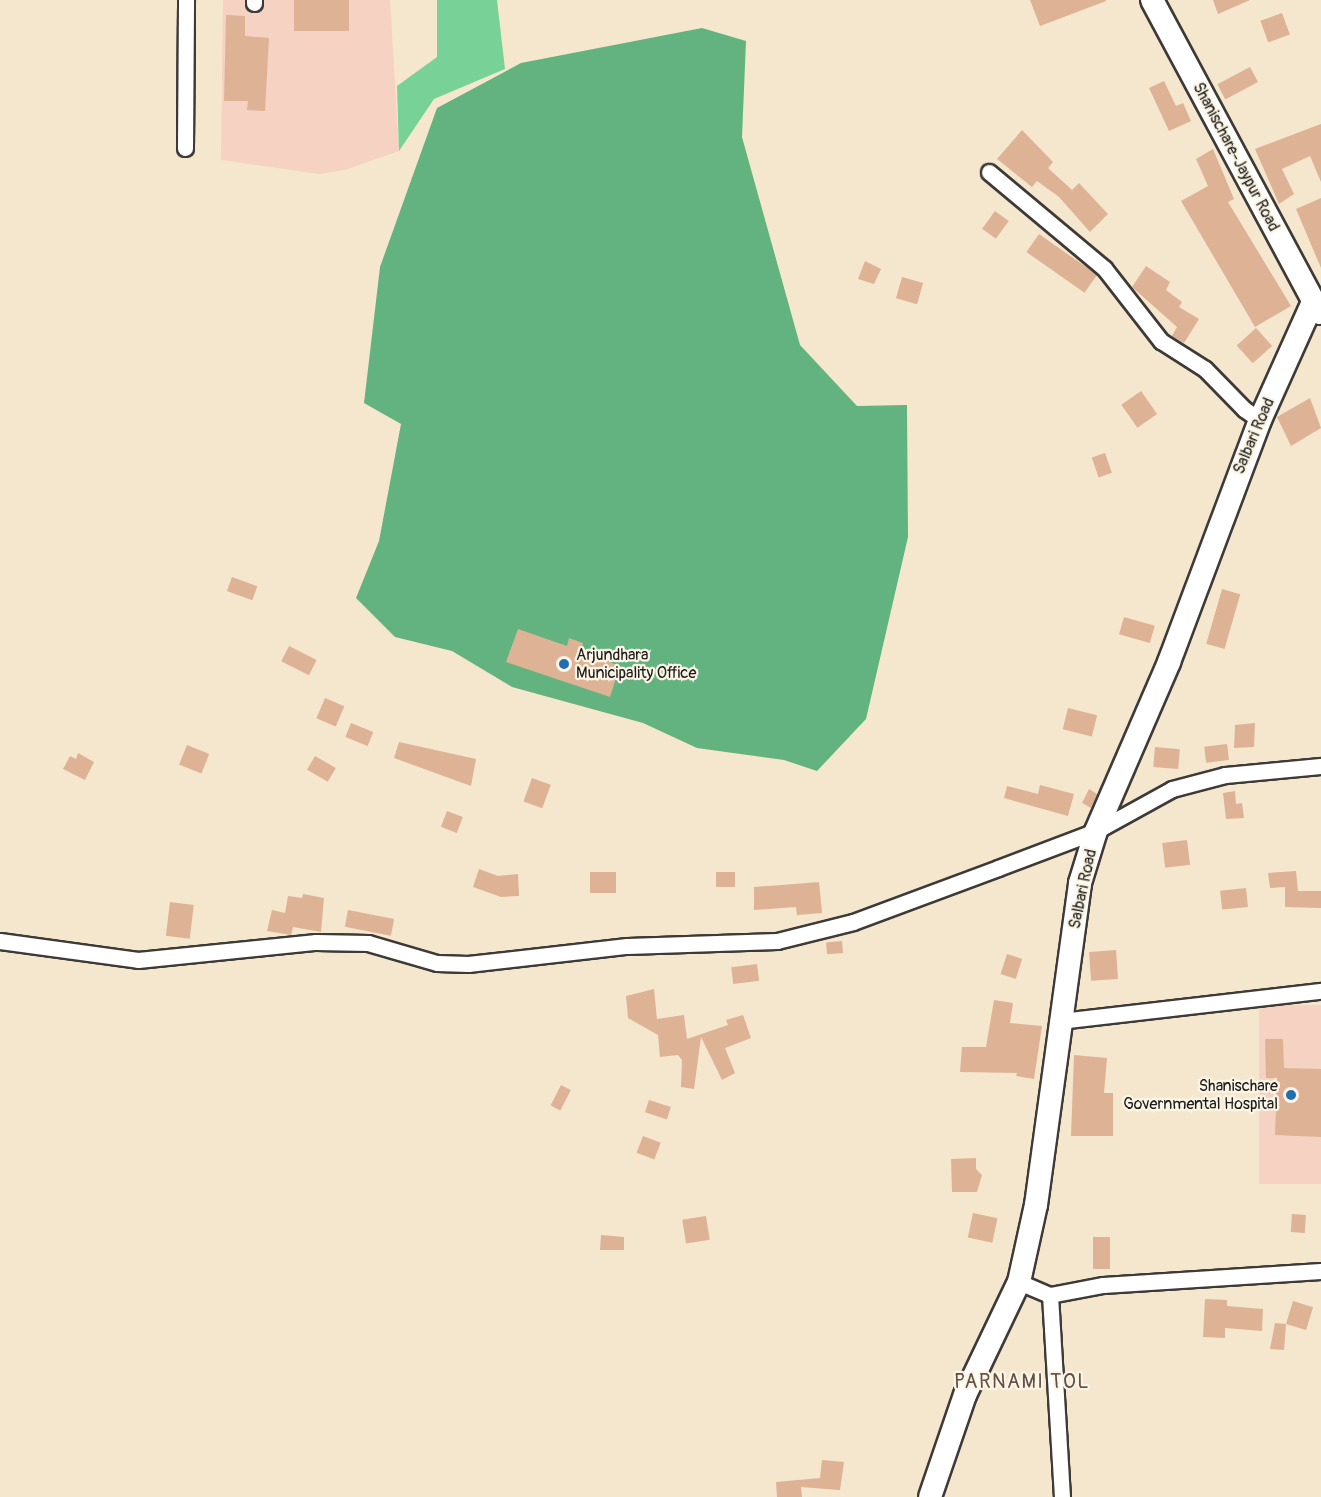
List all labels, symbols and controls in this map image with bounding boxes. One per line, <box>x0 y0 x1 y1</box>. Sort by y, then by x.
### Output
street label: Shanischare-Jaypur Road <box>1189 79 1283 235</box>
street label: Salbari Road <box>1229 395 1279 477</box>
place label: Arjundhara Municipality Office <box>576 645 696 683</box>
marker: Arjundhara Municipality Office <box>557 657 571 671</box>
street label: Salbari Road <box>1065 847 1101 931</box>
place label: Shanischare Governmental Hospital <box>1123 1076 1278 1114</box>
marker: Shanischare Governmental Hospital <box>1282 1086 1300 1104</box>
district label: PARNAMI TOL <box>954 1369 1090 1393</box>

